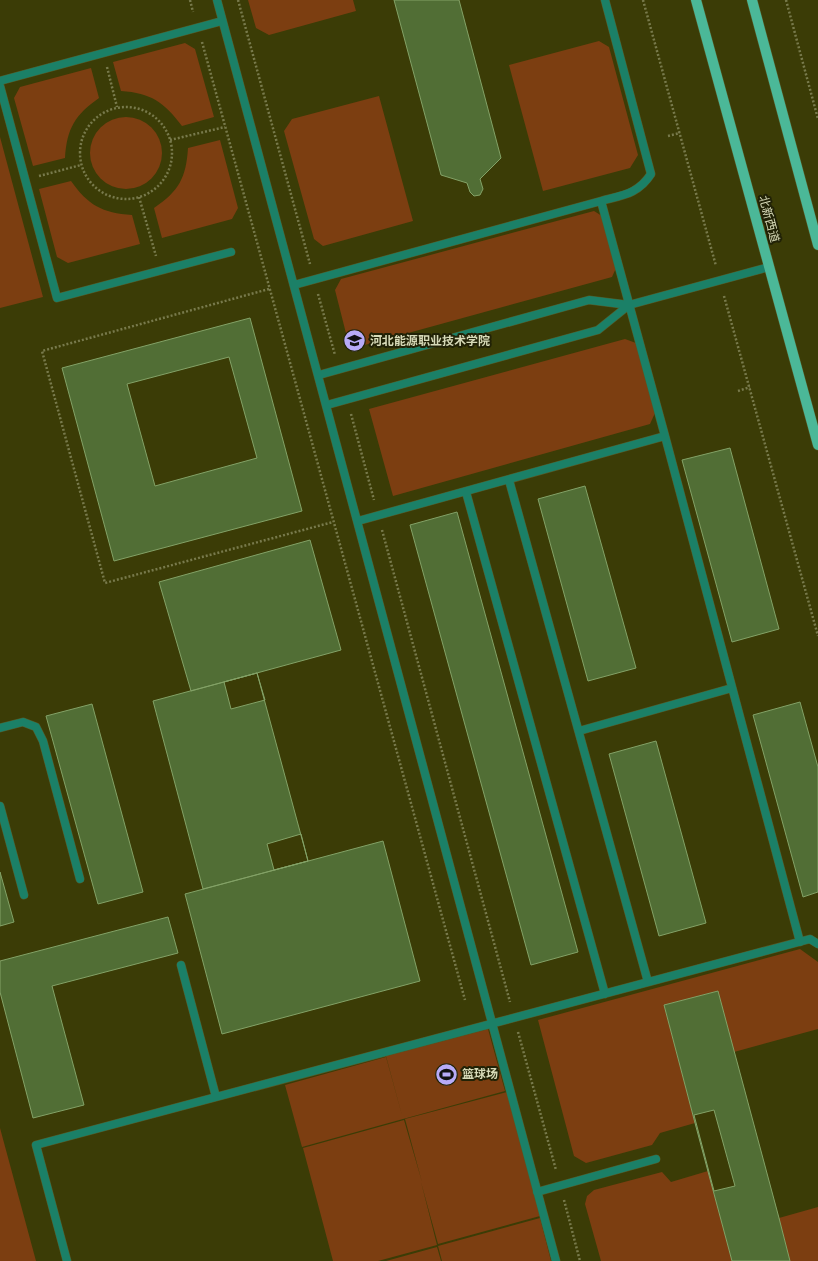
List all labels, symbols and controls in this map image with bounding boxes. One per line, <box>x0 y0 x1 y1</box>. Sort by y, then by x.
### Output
street label: 北新西道 <box>756 194 782 244</box>
school or university icon: 河北能源职业技术学院 <box>341 328 367 354</box>
place label: 河北能源职业技术学院 <box>370 334 490 348</box>
sports icon: 篮球场 <box>433 1061 459 1087</box>
place label: 篮球场 <box>462 1067 498 1081</box>

